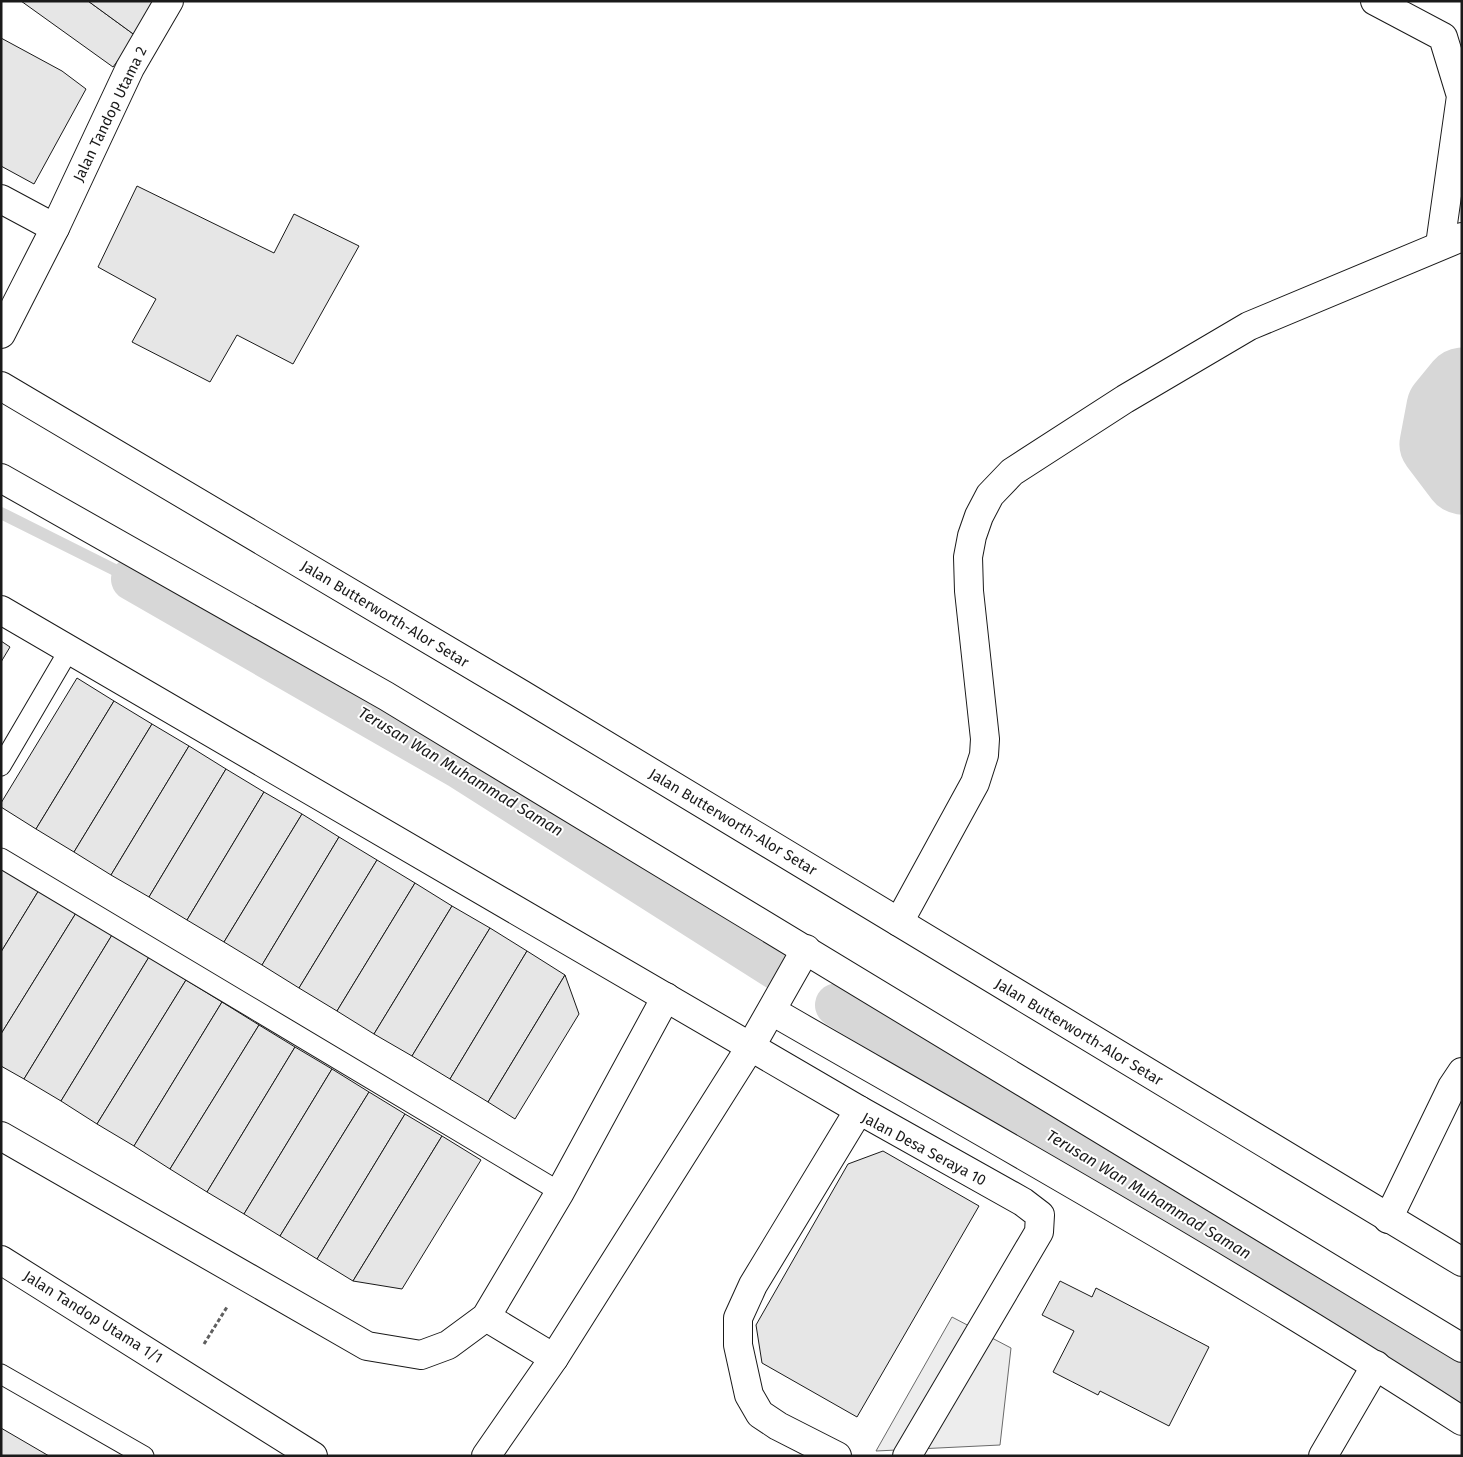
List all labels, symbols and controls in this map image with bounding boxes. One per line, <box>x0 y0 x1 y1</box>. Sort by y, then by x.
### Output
street label: Jalan Tandop Utama 2 <box>69 43 151 185</box>
street label: Jalan Butterworth-Alor Setar <box>298 557 472 671</box>
water label: Terusan Wan Muhammad Saman <box>355 703 567 840</box>
street label: Jalan Butterworth-Alor Setar <box>646 765 820 879</box>
street label: Jalan Butterworth-Alor Setar <box>992 975 1166 1089</box>
street label: Jalan Desa Seraya 10 <box>859 1109 989 1189</box>
water label: Terusan Wan Muhammad Saman <box>1043 1126 1255 1263</box>
street label: Jalan Tandop Utama 1/1 <box>20 1267 166 1367</box>

